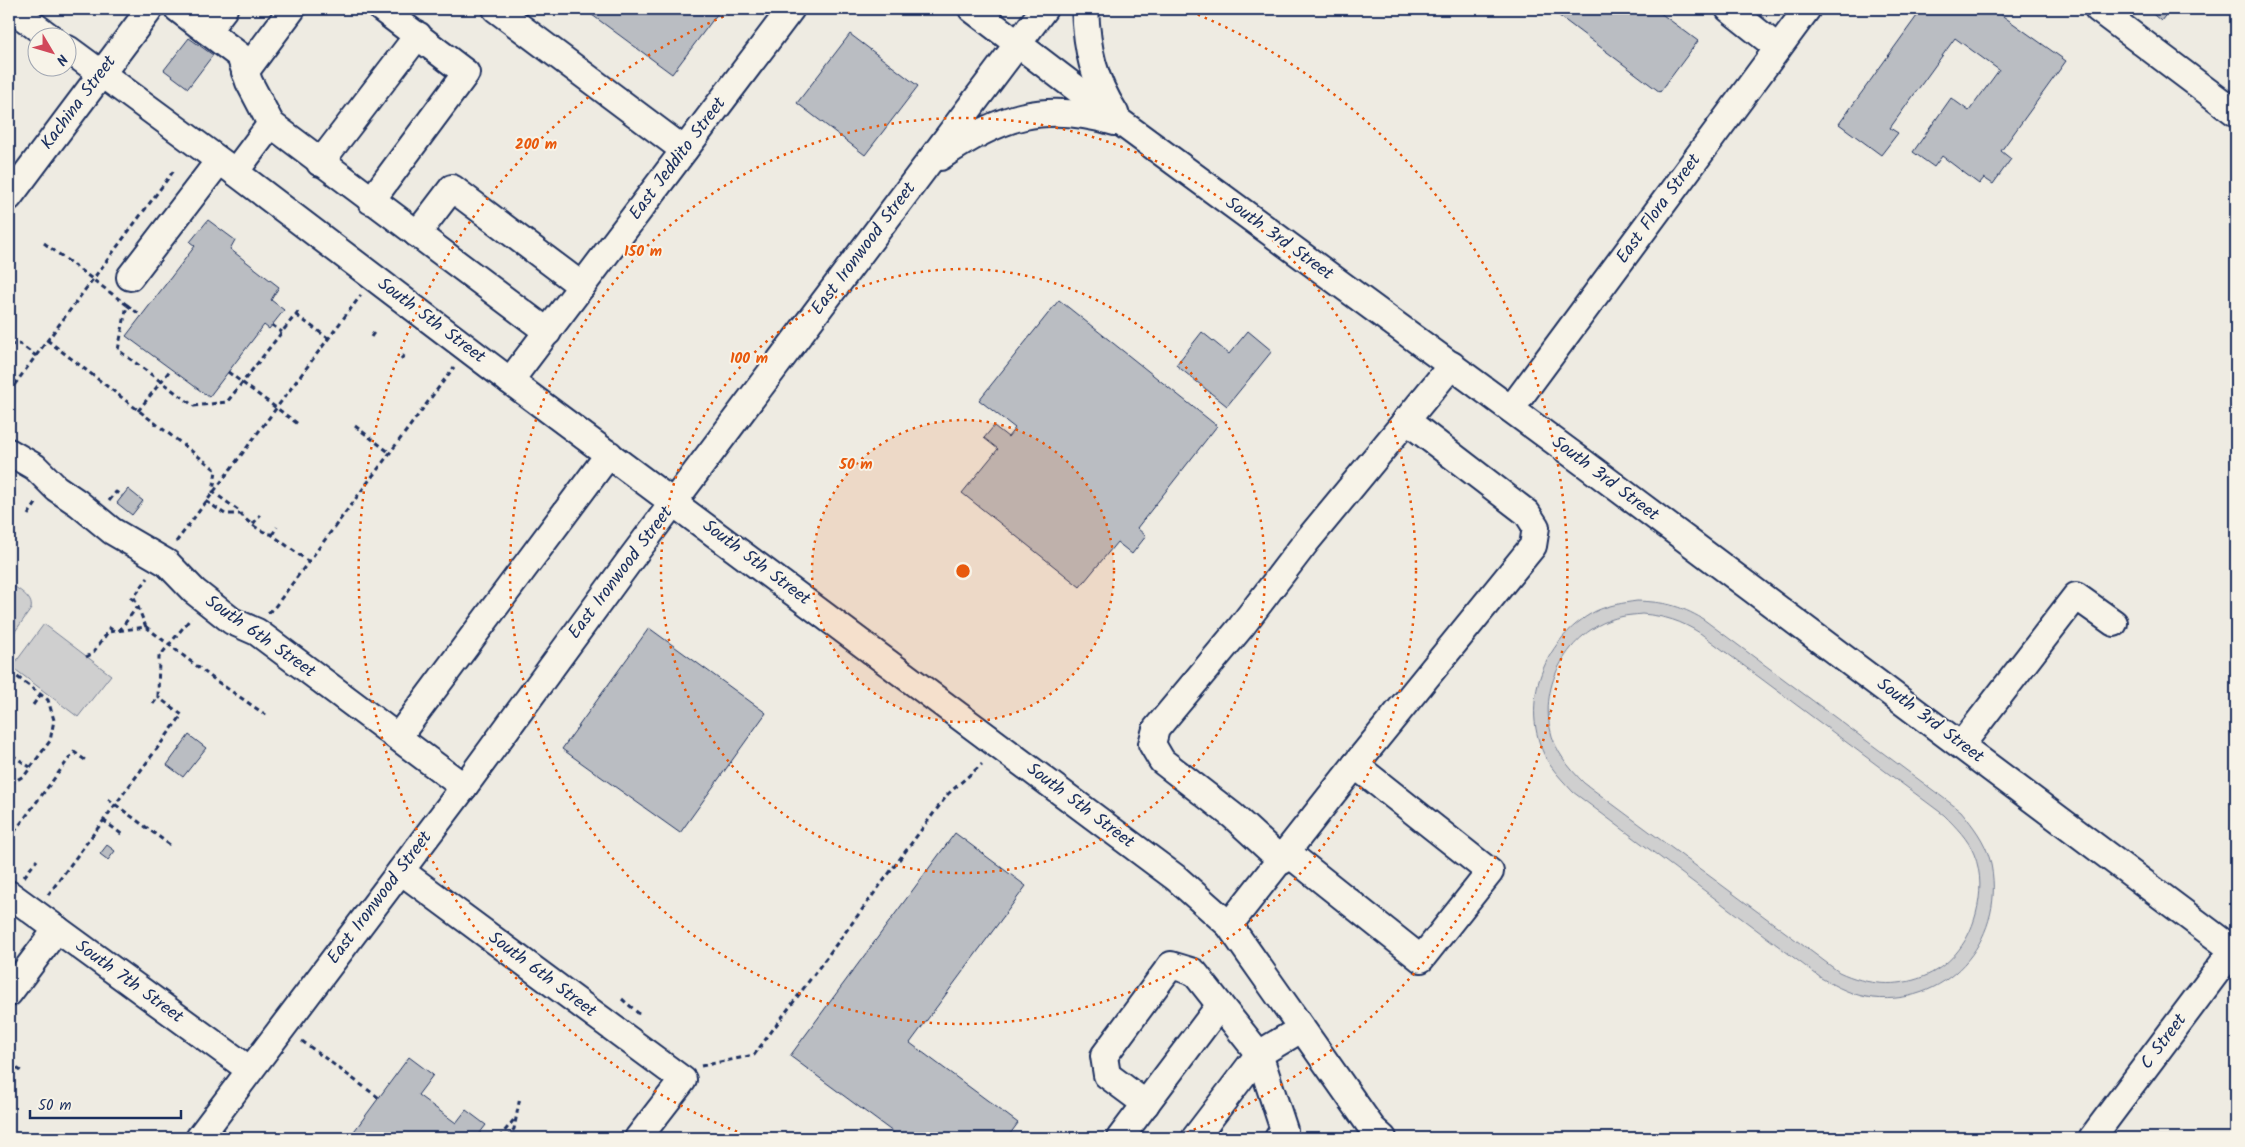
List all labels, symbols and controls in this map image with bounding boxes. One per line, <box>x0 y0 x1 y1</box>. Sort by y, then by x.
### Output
north arrow <box>28 28 78 78</box>
street label: Kachina Street <box>34 49 125 156</box>
text: N <box>50 49 73 70</box>
street label: East Jeddito Street <box>622 91 735 227</box>
text: 200 m <box>515 133 557 157</box>
street label: East Flora Street <box>1609 147 1710 270</box>
street label: East Ironwood Street <box>804 175 924 322</box>
street label: South 3rd Street <box>1219 190 1340 289</box>
text: 150 m <box>624 240 662 264</box>
street label: South 5th Street <box>371 270 492 372</box>
text: 100 m <box>730 347 768 371</box>
street label: South 3rd Street <box>1545 429 1666 530</box>
text: 50 m <box>838 453 873 477</box>
street label: East Ironwood Street <box>561 499 681 646</box>
street label: South 5th Street <box>696 512 817 614</box>
centre of rings <box>954 562 972 580</box>
street label: South 6th Street <box>199 588 322 687</box>
street label: South 3rd Street <box>1870 671 1991 772</box>
street label: South 5th Street <box>1020 755 1141 857</box>
street label: East Ironwood Street <box>320 824 440 971</box>
street label: South 6th Street <box>481 924 603 1026</box>
street label: South 7th Street <box>69 933 190 1032</box>
street label: C Street <box>2133 1007 2195 1076</box>
scale bar <box>30 1087 181 1119</box>
text: 50 m <box>38 1094 72 1118</box>

